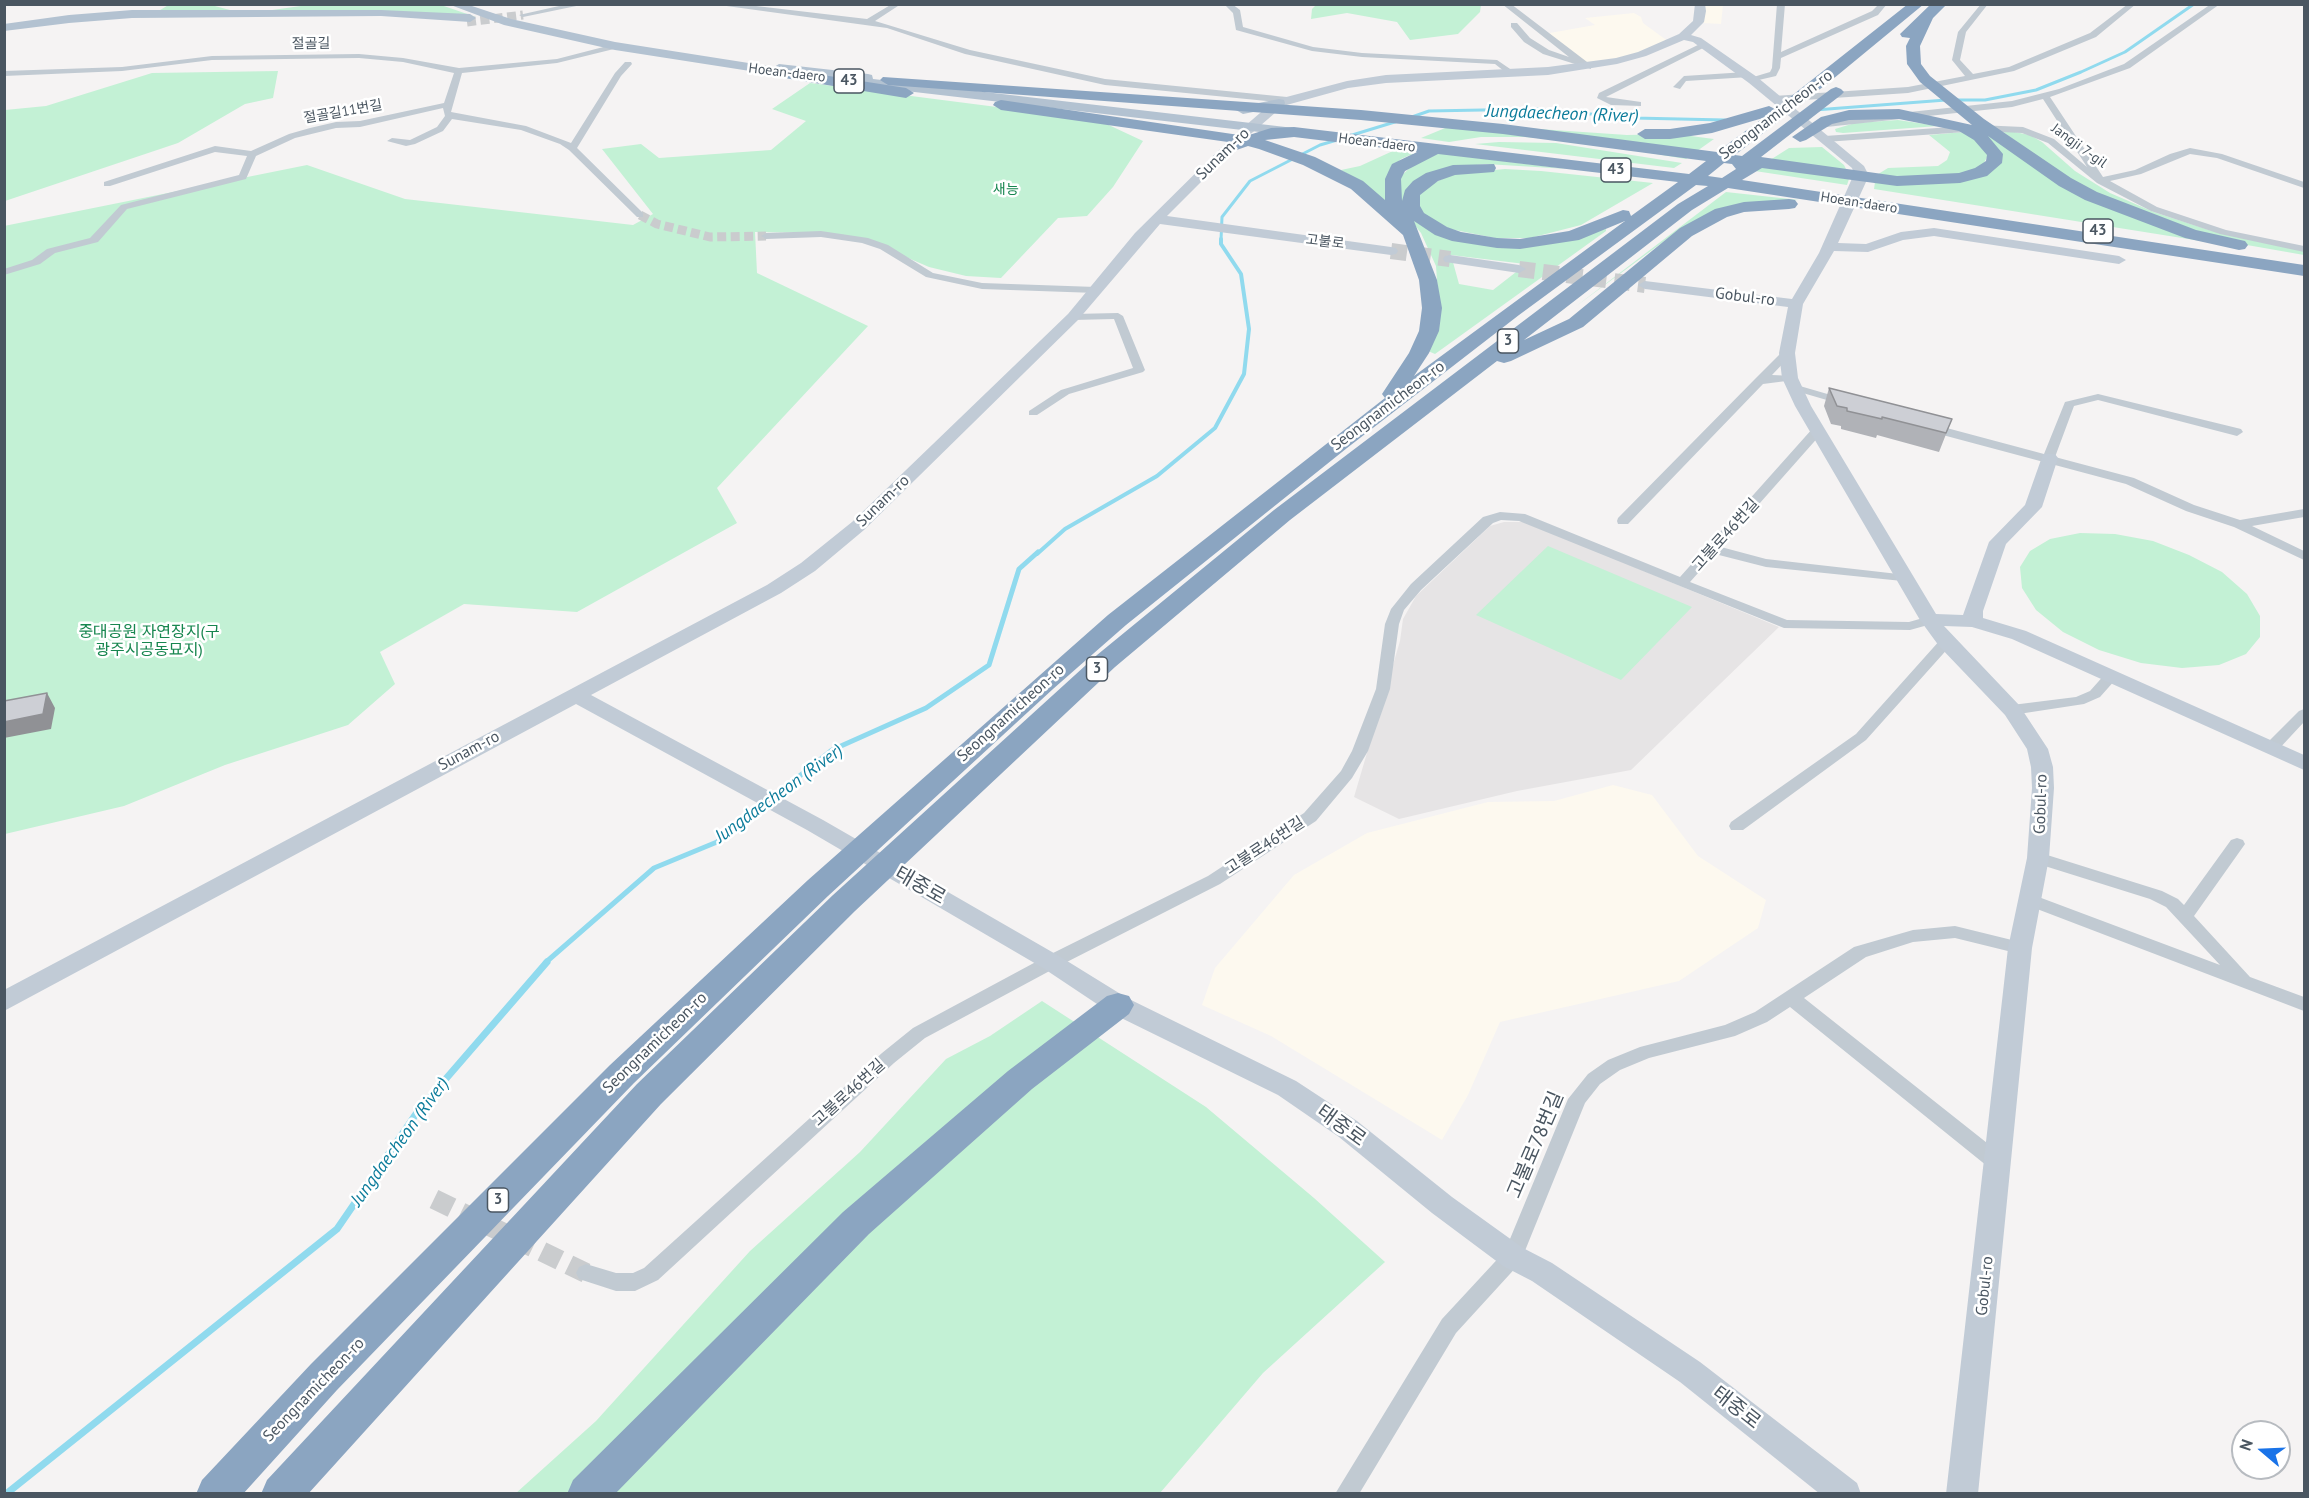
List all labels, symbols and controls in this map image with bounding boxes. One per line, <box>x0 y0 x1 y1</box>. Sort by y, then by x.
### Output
street label: 절골길 <box>292 35 330 53</box>
street label: Hoean-daero <box>748 60 826 86</box>
street label: Seongnamicheon-ro <box>1715 66 1837 164</box>
road number: 43 <box>834 69 864 93</box>
street label: 절골길11번길 <box>302 97 384 127</box>
water label: Jungdaecheon (River) <box>1485 101 1639 127</box>
street label: Jangji 7-gil <box>2048 120 2110 172</box>
street label: Sunam-ro <box>1192 124 1254 184</box>
street label: Hoean-daero <box>1338 130 1416 156</box>
road number: 43 <box>1601 158 1631 182</box>
park label: 새능 <box>993 182 1019 198</box>
street label: Hoean-daero <box>1819 189 1899 217</box>
road number: 43 <box>2083 219 2113 243</box>
street label: 고불로 <box>1305 231 1345 253</box>
street label: Gobul-ro <box>1714 284 1776 310</box>
road number: 3 <box>1498 329 1518 353</box>
street label: Seongnamicheon-ro <box>1327 357 1449 455</box>
street label: Sunam-ro <box>852 471 914 531</box>
street label: 고불로46번길 <box>1688 495 1764 575</box>
park label: 중대공원 자연장지(구 광주시공동묘지) <box>78 622 220 660</box>
road number: 3 <box>1086 657 1108 681</box>
street label: Seongnamicheon-ro <box>954 660 1068 766</box>
street label: Sunam-ro <box>435 727 503 775</box>
water label: Jungdaecheon (River) <box>711 740 847 848</box>
street label: Gobul-ro <box>2030 774 2052 834</box>
street label: 고불로46번길 <box>1222 813 1308 879</box>
street label: 태중로 <box>890 862 950 910</box>
street label: Seongnamicheon-ro <box>599 988 711 1098</box>
street label: 고불로46번길 <box>809 1055 889 1131</box>
water label: Jungdaecheon (River) <box>346 1074 454 1210</box>
street label: 고불로78번길 <box>1503 1088 1569 1202</box>
street label: 태중로 <box>1312 1100 1370 1152</box>
road number: 3 <box>488 1188 508 1212</box>
street label: Gobul-ro <box>1972 1255 1998 1317</box>
street label: Seongnamicheon-ro <box>259 1334 369 1446</box>
street label: 태중로 <box>1707 1382 1765 1434</box>
north arrow <box>2231 1420 2291 1480</box>
text: N <box>2235 1437 2257 1453</box>

